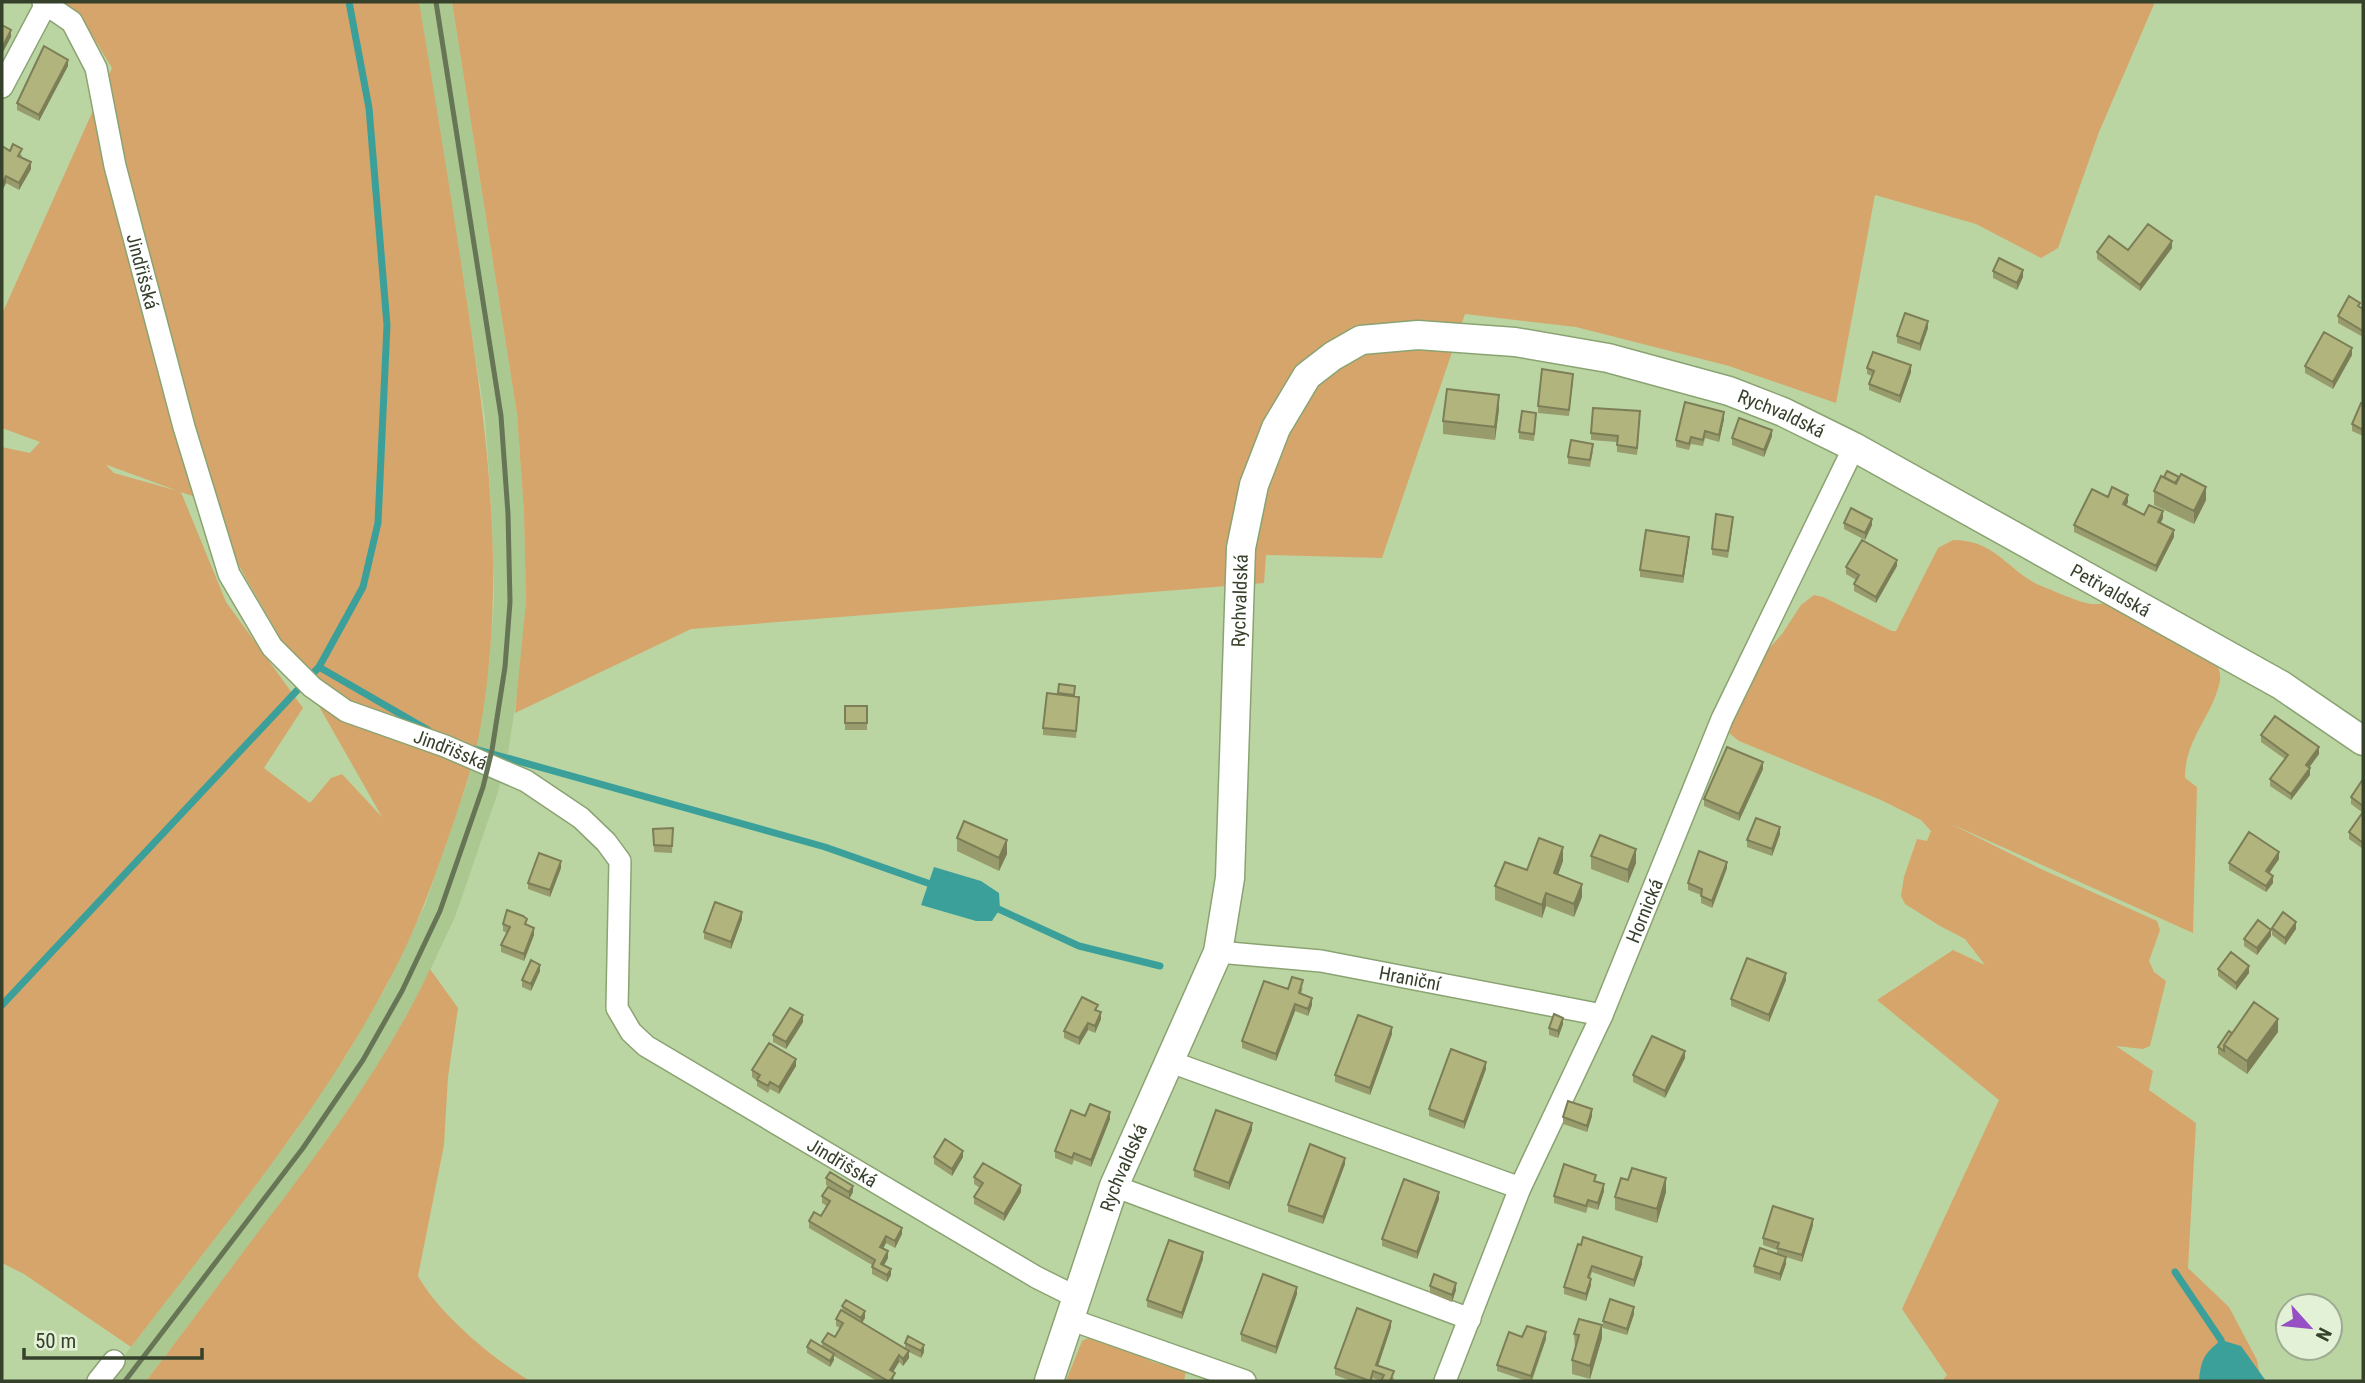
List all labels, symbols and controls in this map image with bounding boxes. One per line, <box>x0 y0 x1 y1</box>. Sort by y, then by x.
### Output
street label: Jindřišská <box>122 231 164 312</box>
street label: Rychvaldská <box>1735 384 1829 442</box>
street label: Rychvaldská <box>1226 554 1252 648</box>
street label: Petřvaldská <box>2067 559 2155 622</box>
street label: Jindřišská <box>411 724 491 774</box>
street label: Hornická <box>1621 875 1668 946</box>
street label: Hraniční <box>1377 961 1444 996</box>
street label: Rychvaldská <box>1095 1120 1152 1214</box>
street label: Jindřišská <box>803 1133 882 1192</box>
north arrow <box>2274 1292 2344 1362</box>
scale bar <box>24 1316 203 1360</box>
text: N <box>2311 1324 2337 1345</box>
text: 50 m <box>35 1329 76 1353</box>

